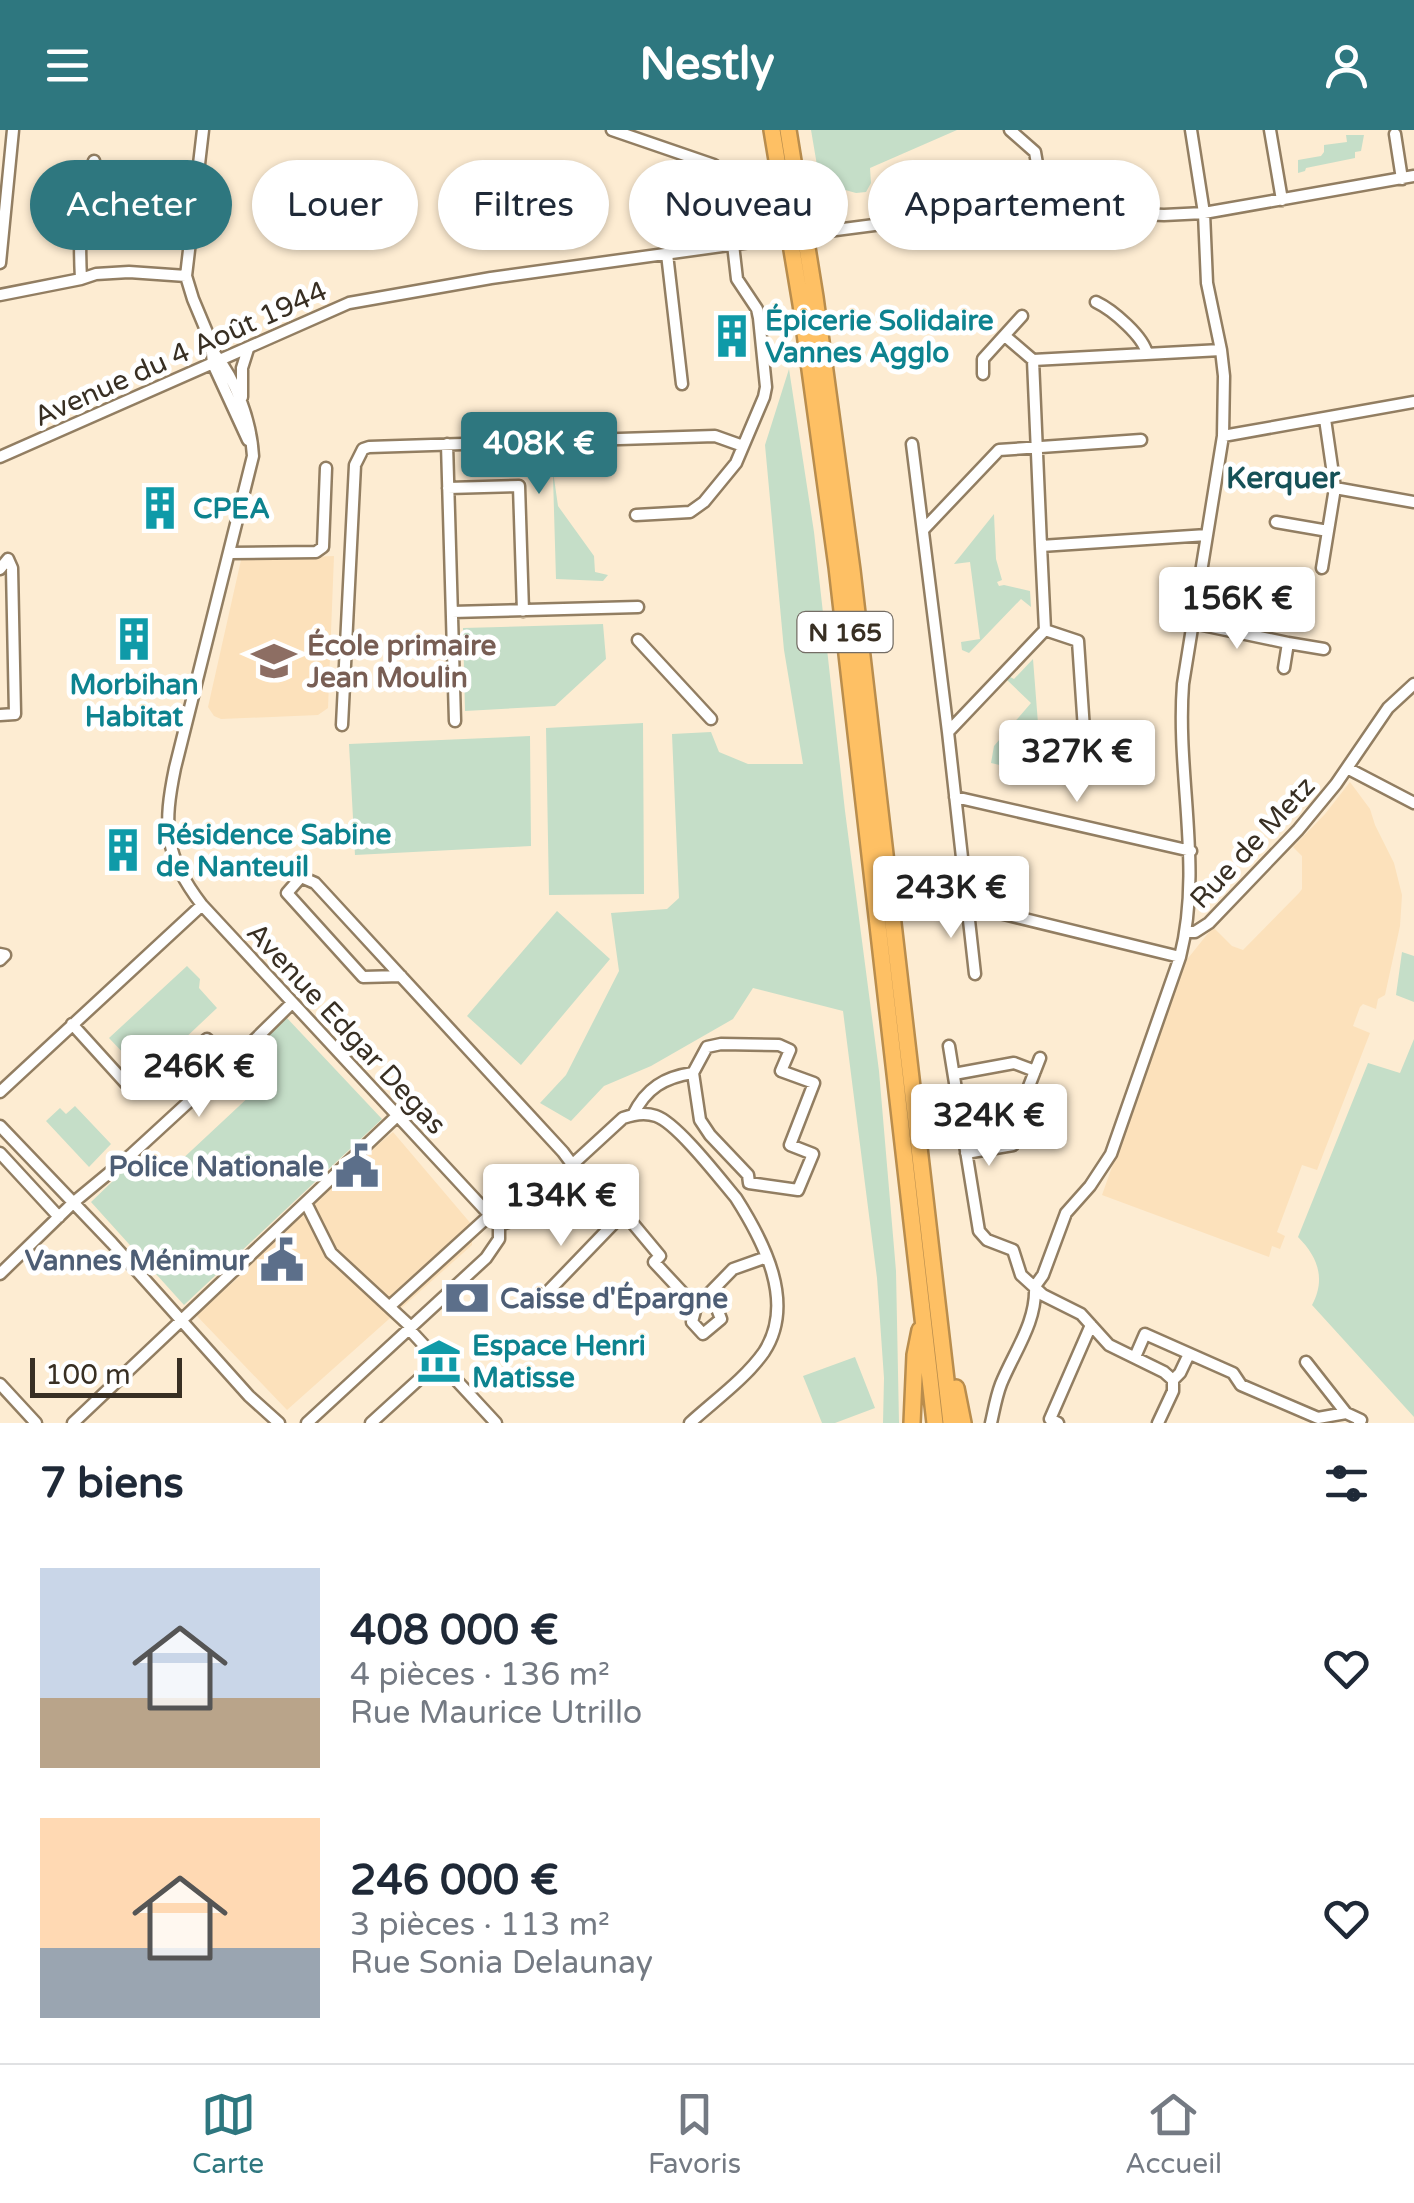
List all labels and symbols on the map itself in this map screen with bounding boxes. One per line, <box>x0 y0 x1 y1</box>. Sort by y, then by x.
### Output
street label: Avenue du 4 Août 1944 <box>29 274 332 434</box>
place label: Épicerie Solidaire Vannes Agglo <box>765 303 994 370</box>
building icon: Épicerie Solidaire Vannes Agglo <box>708 312 756 360</box>
pin: 408K € <box>458 412 620 497</box>
district label: Kerquer <box>1226 460 1340 497</box>
building icon: CPEA <box>136 484 184 532</box>
place label: CPEA <box>193 492 270 526</box>
pin: 156K € <box>1156 567 1318 652</box>
road number: N 165 <box>798 612 892 652</box>
building icon: Morbihan Habitat <box>110 615 158 663</box>
place label: École primaire Jean Moulin <box>306 628 496 695</box>
school or university icon: École primaire Jean Moulin <box>250 637 298 685</box>
place label: Morbihan Habitat <box>70 668 198 734</box>
pin: 327K € <box>996 720 1158 805</box>
street label: Rue de Metz <box>1183 770 1322 916</box>
place label: Résidence Sabine de Nanteuil <box>156 818 391 884</box>
building icon: Résidence Sabine de Nanteuil <box>99 826 147 874</box>
pin: 243K € <box>870 856 1032 941</box>
street label: Avenue Edgar Degas <box>239 916 453 1142</box>
pin: 246K € <box>118 1035 280 1120</box>
pin: 324K € <box>908 1084 1070 1169</box>
public building icon: Police Nationale <box>333 1142 381 1190</box>
place label: Police Nationale <box>108 1150 324 1184</box>
pin: 134K € <box>480 1164 642 1249</box>
public building icon: Vannes Ménimur <box>258 1236 306 1284</box>
place label: Vannes Ménimur <box>25 1244 250 1278</box>
bank icon: Caisse d'Épargne <box>443 1274 491 1322</box>
place label: Caisse d'Épargne <box>500 1281 728 1316</box>
place label: Espace Henri Matisse <box>472 1329 646 1395</box>
museum icon: Espace Henri Matisse <box>415 1337 463 1385</box>
scale bar <box>30 1353 182 1398</box>

